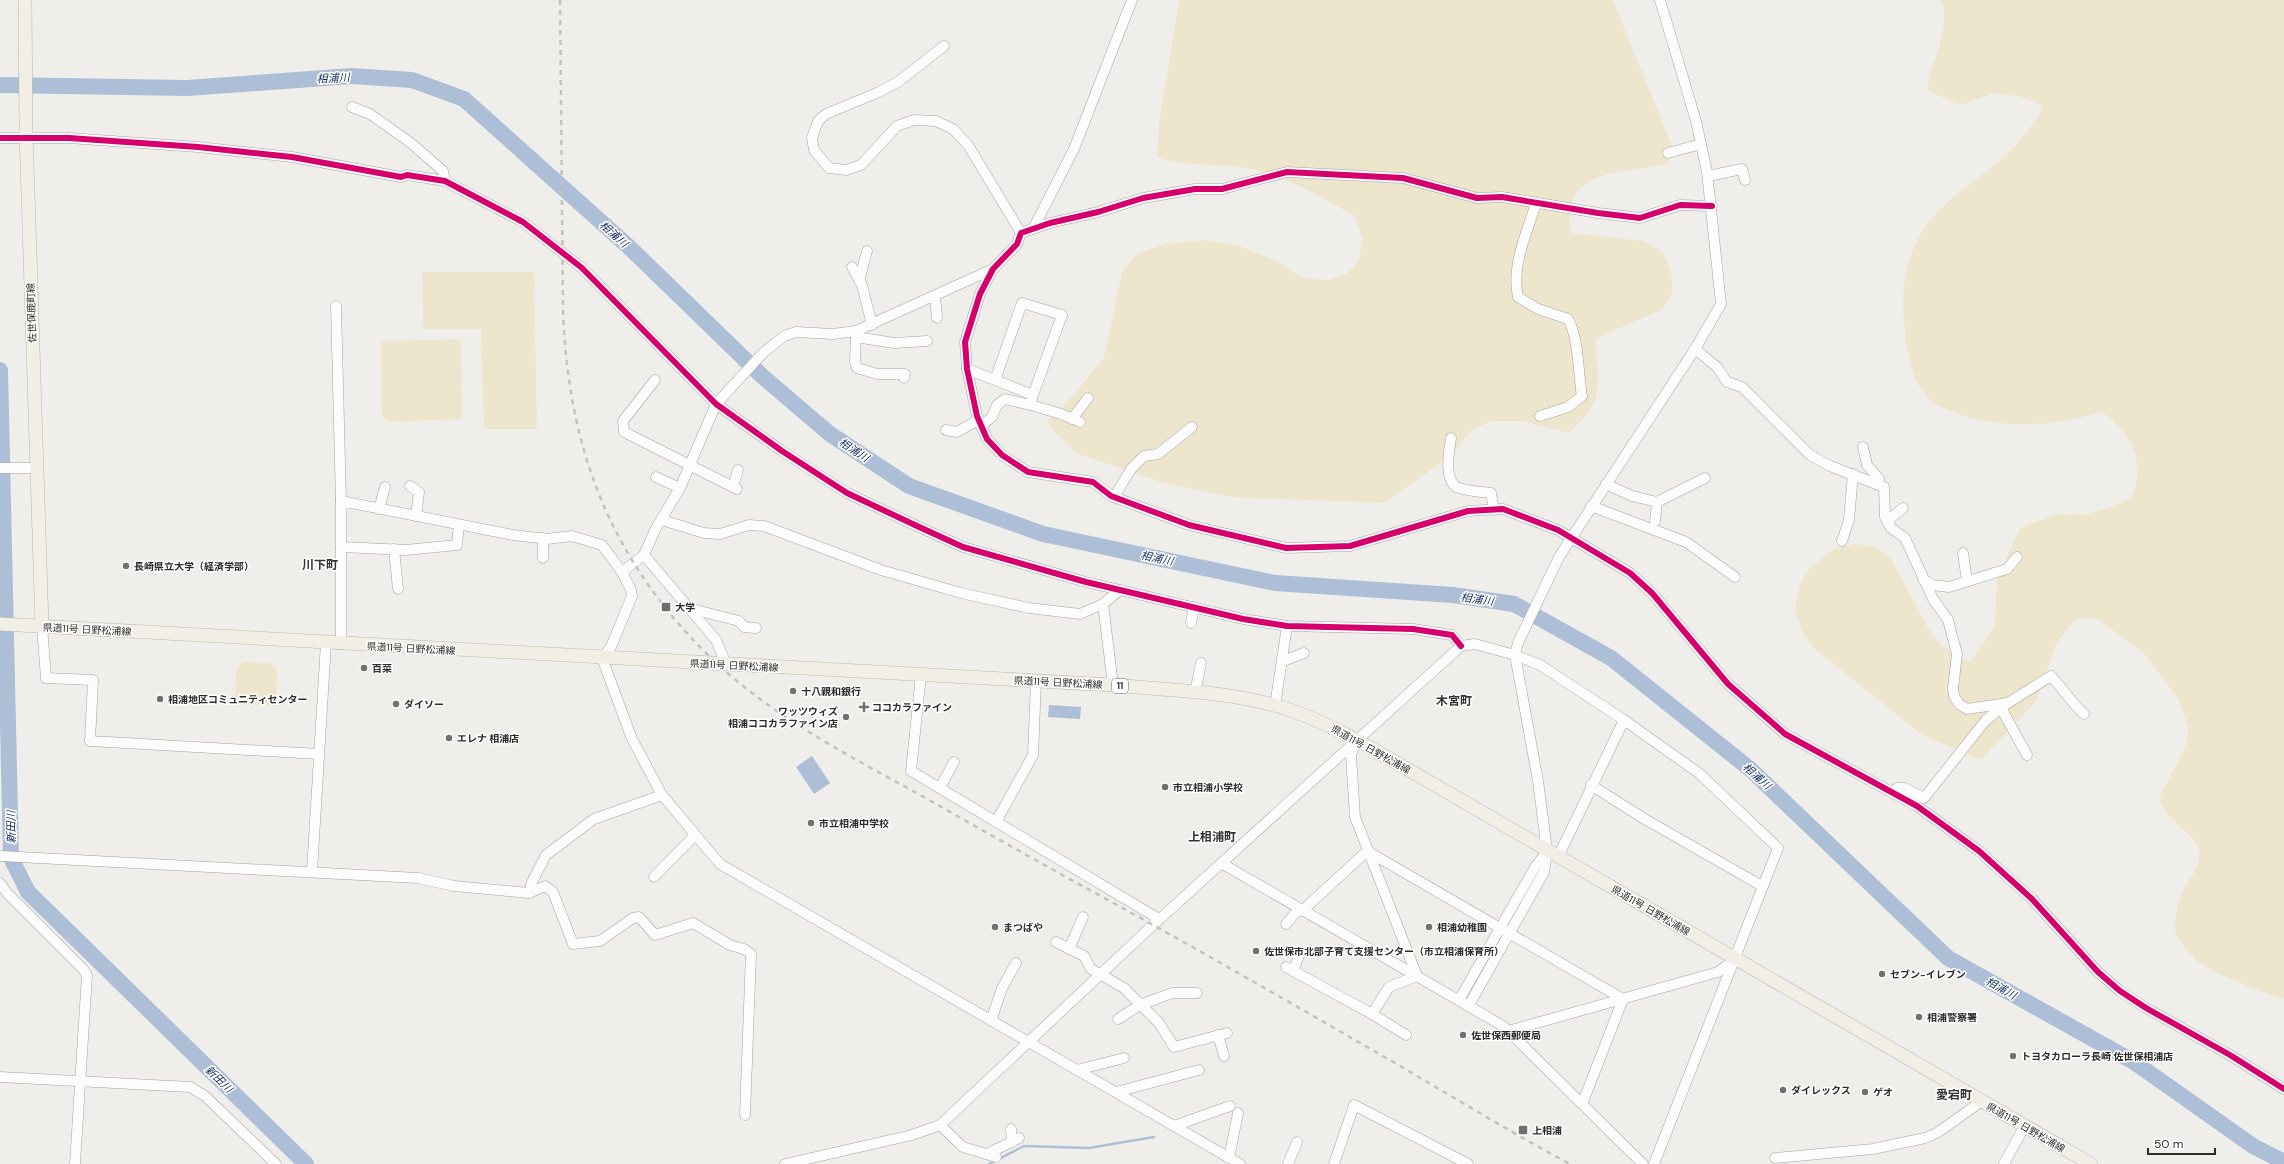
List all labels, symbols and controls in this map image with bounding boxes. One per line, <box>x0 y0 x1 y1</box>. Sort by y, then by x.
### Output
water label: 相浦川 <box>316 70 351 86</box>
water label: 相浦川 <box>597 218 632 251</box>
street label: 佐世保鹿町線 <box>24 283 39 343</box>
water label: 相浦川 <box>836 435 872 465</box>
water label: 相浦川 <box>1139 548 1176 568</box>
district label: 川下町 <box>302 557 338 573</box>
place label: 長崎県立大学（経済学部） <box>134 560 254 573</box>
marker: 長崎県立大学（経済学部） <box>121 561 131 571</box>
water label: 相浦川 <box>1460 590 1495 608</box>
marker: 大学 <box>660 601 672 613</box>
place label: 大学 <box>675 601 695 614</box>
street label: 県道11号 日野松浦線 <box>42 621 132 638</box>
street label: 県道11号 日野松浦線 <box>366 640 456 657</box>
street label: 県道11号 日野松浦線 <box>689 657 779 674</box>
place label: 百菜 <box>372 662 392 675</box>
marker: 百菜 <box>359 663 369 673</box>
street label: 県道11号 日野松浦線 <box>1013 674 1103 691</box>
road number: 11 <box>1112 679 1128 693</box>
place label: 十八親和銀行 <box>801 685 861 698</box>
marker: 十八親和銀行 <box>788 686 798 696</box>
place label: 相浦地区コミュニティセンター <box>168 693 307 706</box>
district label: 木宮町 <box>1436 693 1472 709</box>
marker: 相浦地区コミュニティセンター <box>155 694 165 704</box>
place label: ダイソー <box>404 698 444 711</box>
marker: ダイソー <box>391 699 401 709</box>
place label: ココカラファイン <box>872 701 952 714</box>
marker: ココカラファイン <box>859 702 869 712</box>
place label: ワッツウィズ 相浦ココカラファイン店 <box>728 705 838 730</box>
marker: ワッツウィズ 相浦ココカラファイン店 <box>841 712 851 722</box>
street label: 県道11号 日野松浦線 <box>1329 722 1413 777</box>
place label: エレナ 相浦店 <box>457 732 519 745</box>
marker: エレナ 相浦店 <box>444 733 454 743</box>
water label: 相浦川 <box>1740 760 1775 793</box>
place label: 市立相浦小学校 <box>1173 781 1243 794</box>
marker: 市立相浦小学校 <box>1160 782 1170 792</box>
water label: 新田川 <box>4 809 18 844</box>
place label: 市立相浦中学校 <box>819 817 889 830</box>
marker: 市立相浦中学校 <box>806 818 816 828</box>
district label: 上相浦町 <box>1188 829 1236 845</box>
street label: 県道11号 日野松浦線 <box>1609 883 1692 938</box>
place label: まつばや <box>1003 921 1043 934</box>
place label: 相浦幼稚園 <box>1437 921 1487 934</box>
marker: まつばや <box>990 922 1000 932</box>
marker: 相浦幼稚園 <box>1424 922 1434 932</box>
place label: 佐世保市北部子育て支援センター（市立相浦保育所） <box>1264 945 1504 958</box>
marker: 佐世保市北部子育て支援センター（市立相浦保育所） <box>1251 946 1261 956</box>
place label: セブン-イレブン <box>1890 968 1966 981</box>
marker: セブン-イレブン <box>1877 969 1887 979</box>
water label: 相浦川 <box>1983 974 2020 1003</box>
place label: 相浦警察署 <box>1927 1011 1977 1024</box>
marker: 相浦警察署 <box>1914 1012 1924 1022</box>
place label: 佐世保西郵便局 <box>1471 1029 1541 1042</box>
marker: 佐世保西郵便局 <box>1458 1030 1468 1040</box>
place label: トヨタカローラ長崎 佐世保相浦店 <box>2021 1050 2173 1063</box>
marker: トヨタカローラ長崎 佐世保相浦店 <box>2008 1051 2018 1061</box>
water label: 新田川 <box>202 1063 236 1096</box>
place label: ダイレックス <box>1791 1084 1851 1097</box>
marker: ダイレックス <box>1778 1085 1788 1095</box>
place label: ゲオ <box>1873 1086 1893 1099</box>
marker: ゲオ <box>1860 1087 1870 1097</box>
district label: 愛宕町 <box>1936 1087 1972 1103</box>
street label: 県道11号 日野松浦線 <box>1984 1100 2067 1155</box>
marker: 上相浦 <box>1517 1124 1529 1136</box>
place label: 上相浦 <box>1532 1124 1562 1137</box>
scale bar <box>2148 1130 2215 1156</box>
text: 50 m <box>2154 1136 2183 1152</box>

